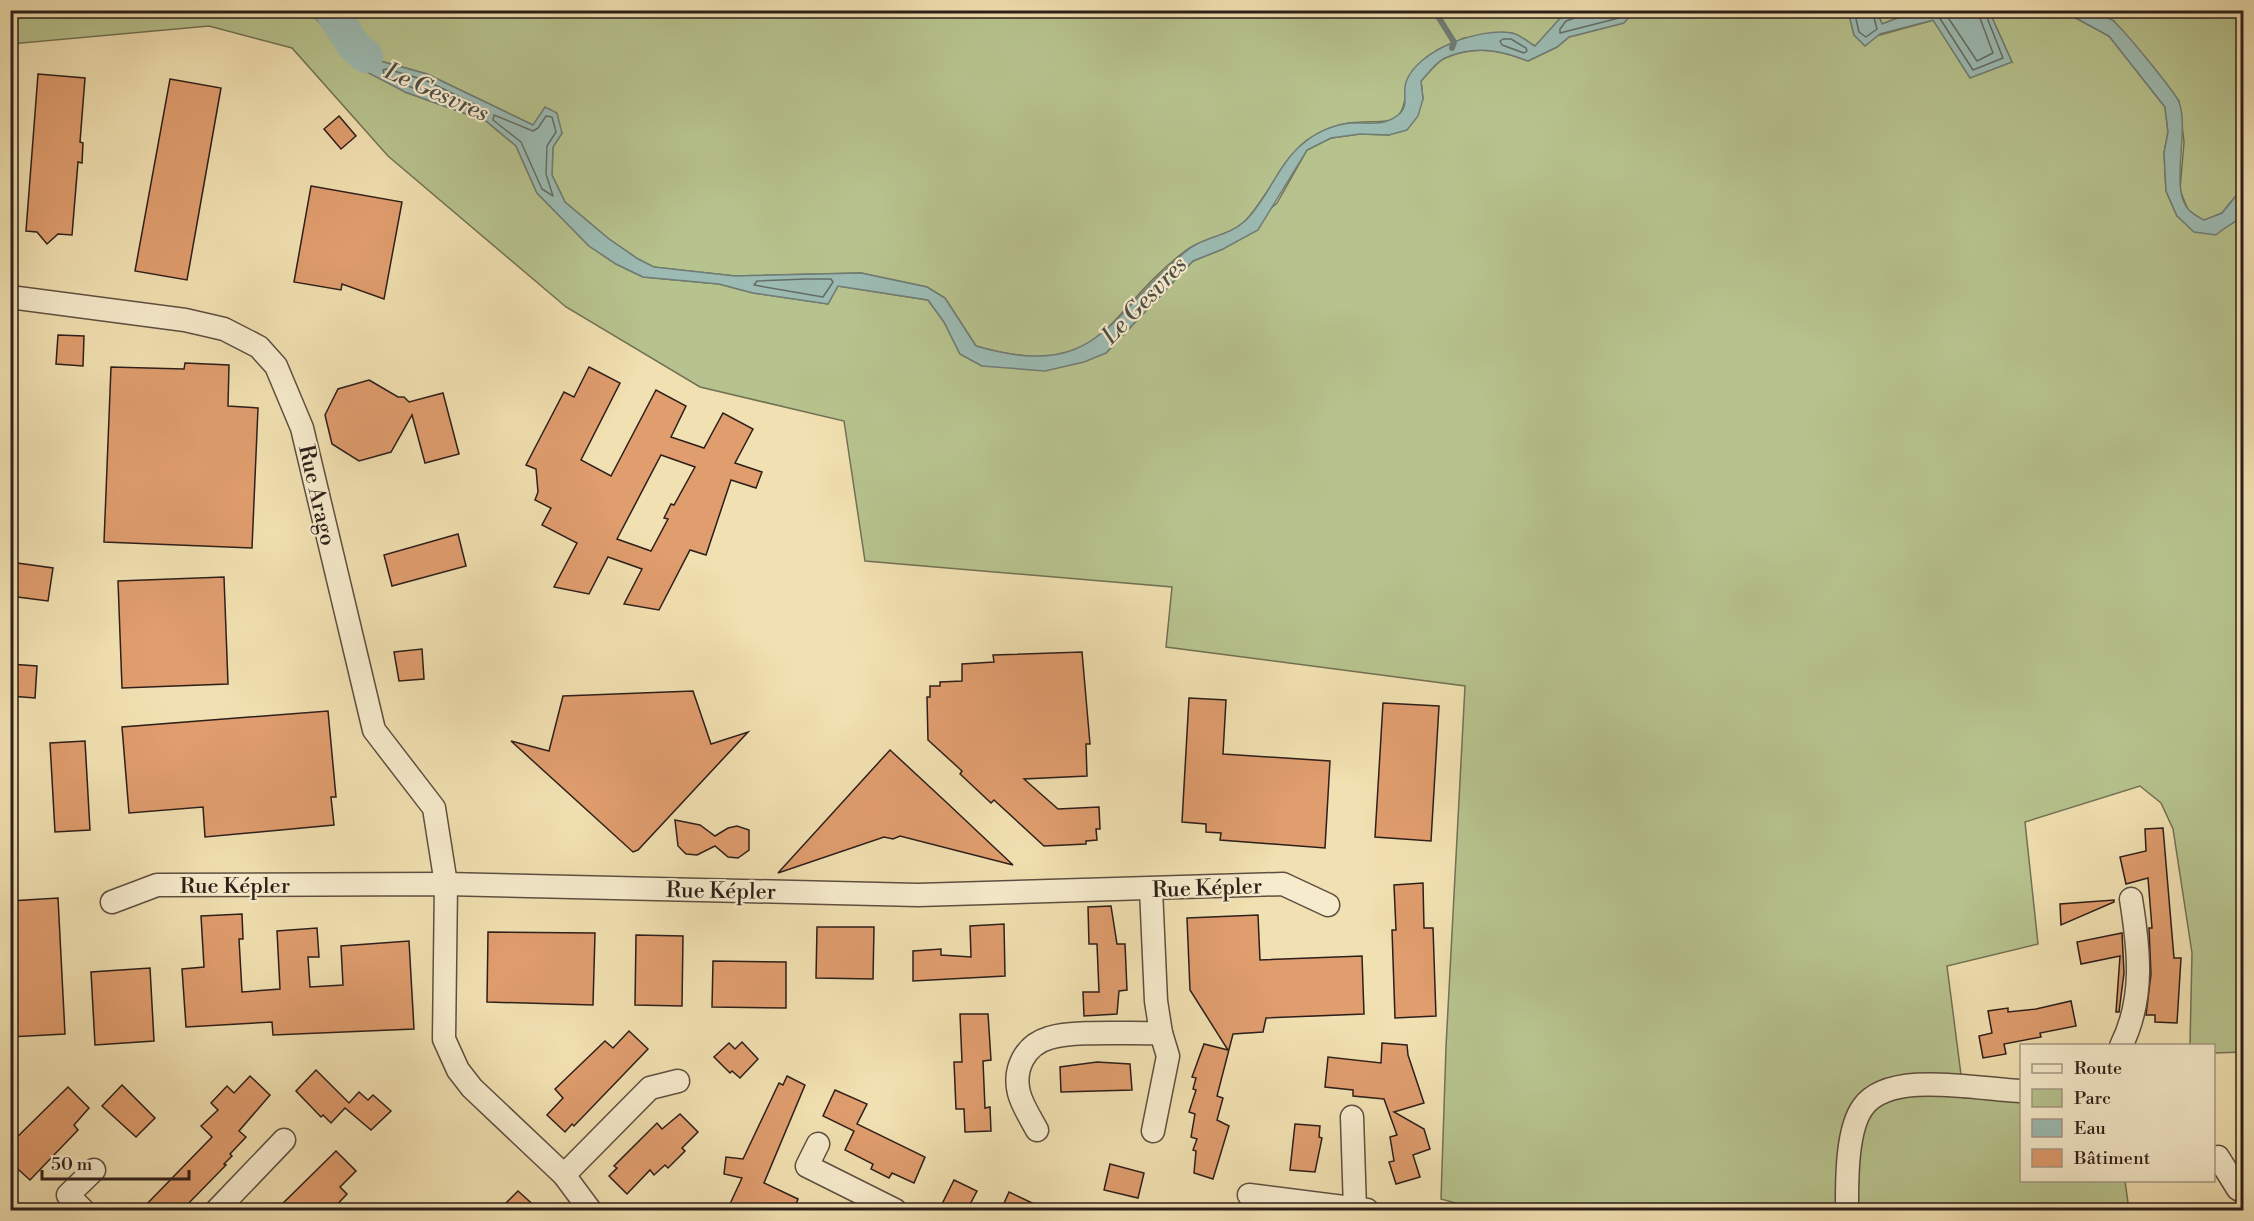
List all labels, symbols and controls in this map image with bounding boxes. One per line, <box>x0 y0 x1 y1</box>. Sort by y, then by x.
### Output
water label: Le Gesvres <box>379 56 493 129</box>
water label: Le Gesvres <box>1095 251 1194 352</box>
street label: Rue Arago <box>292 442 341 548</box>
street label: Rue Képler <box>180 873 290 900</box>
street label: Rue Képler <box>1151 873 1263 904</box>
street label: Rue Képler <box>666 877 776 906</box>
legend <box>2020 1044 2215 1182</box>
text: Route <box>2074 1057 2122 1080</box>
text: Parc <box>2074 1087 2111 1110</box>
text: Eau <box>2074 1117 2107 1140</box>
scale bar <box>42 1143 189 1181</box>
text: Bâtiment <box>2073 1147 2151 1170</box>
text: 50 m <box>51 1153 93 1176</box>

